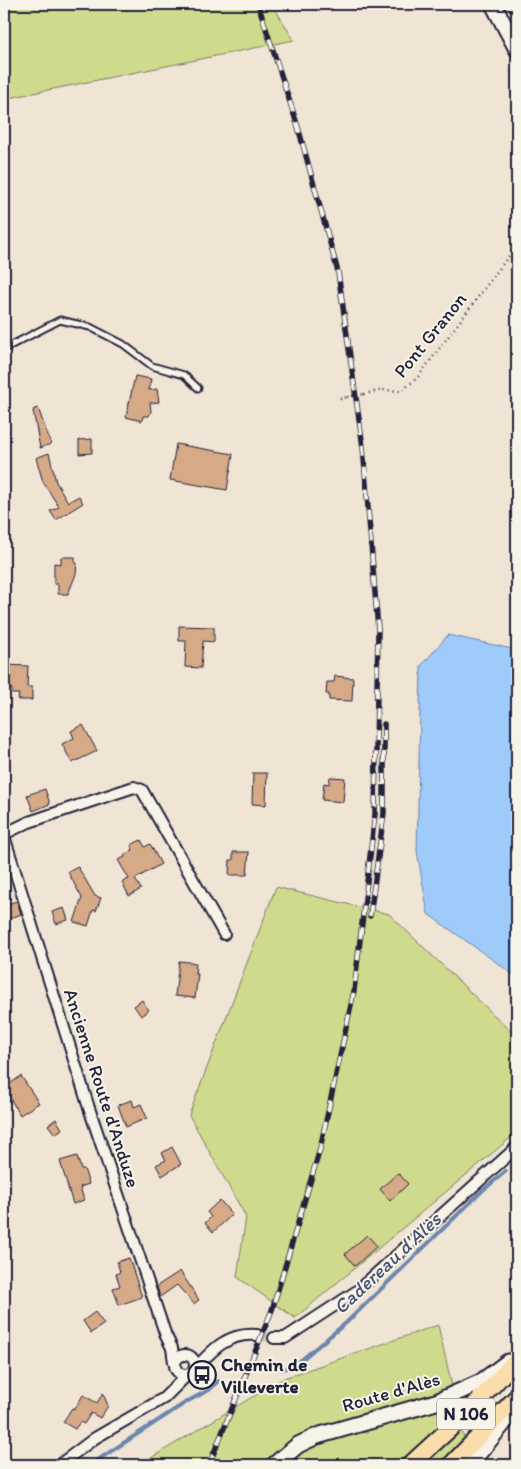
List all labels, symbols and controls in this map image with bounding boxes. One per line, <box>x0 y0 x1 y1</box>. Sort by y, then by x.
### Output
street label: Pont Granon <box>389 288 471 382</box>
street label: Ancienne Route d'Anduze <box>59 986 145 1190</box>
water label: Cadereau d'Alès <box>328 1206 447 1319</box>
place label: Chemin de Villeverte <box>221 1353 307 1398</box>
bus stop icon: Chemin de Villeverte <box>187 1360 217 1390</box>
street label: Route d'Alès <box>339 1367 443 1417</box>
road number: N 106 <box>437 1398 495 1430</box>

